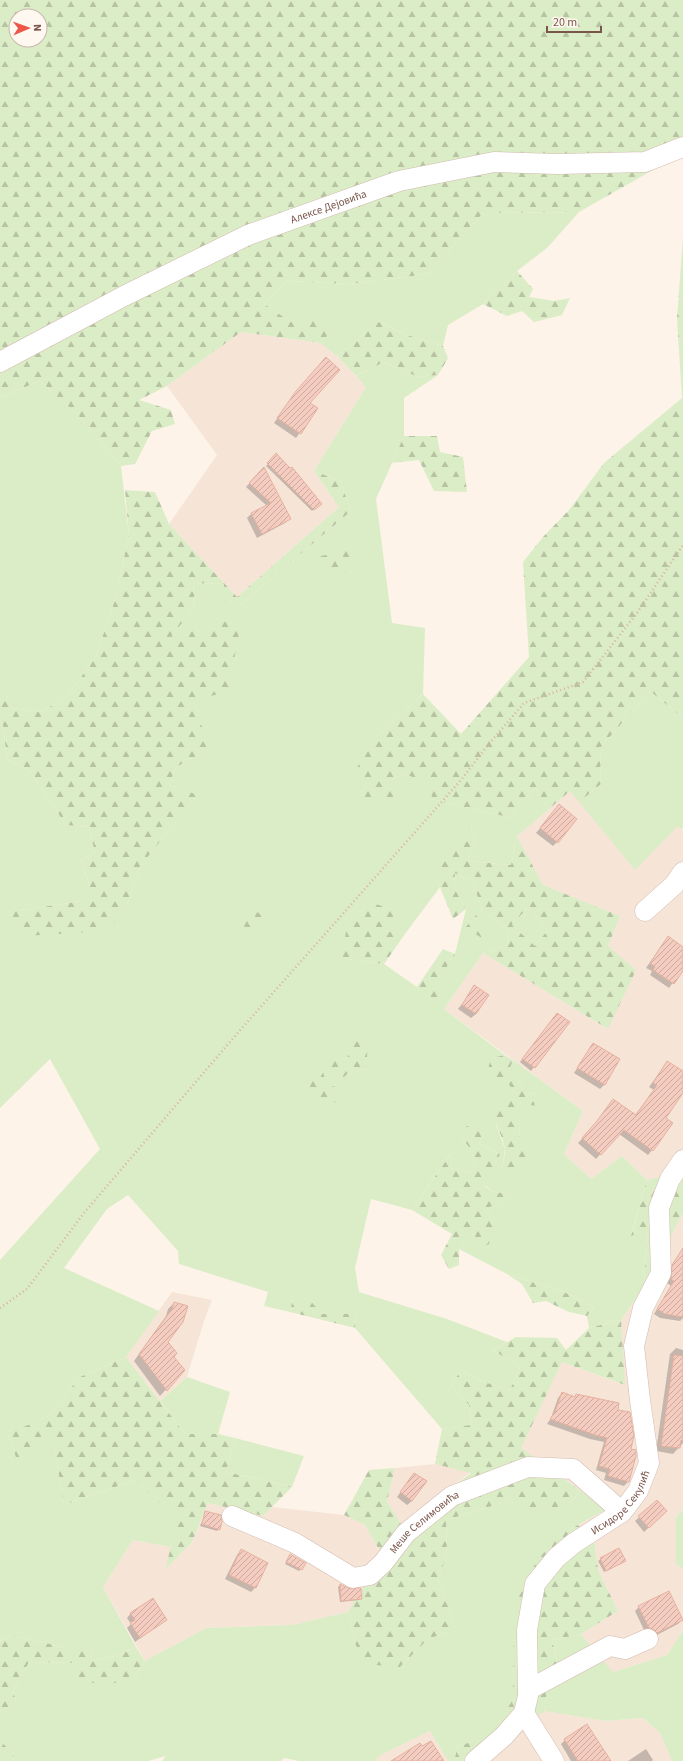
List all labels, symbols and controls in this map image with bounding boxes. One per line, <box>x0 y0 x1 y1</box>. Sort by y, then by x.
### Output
north arrow <box>8 8 48 48</box>
scale bar <box>547 8 601 34</box>
text: 20 m <box>553 14 577 31</box>
text: N <box>30 24 45 32</box>
street label: Алексе Дејовића <box>288 186 369 227</box>
street label: Исидоре Секулић <box>588 1468 653 1538</box>
street label: Меше Селимовића <box>386 1487 461 1557</box>

